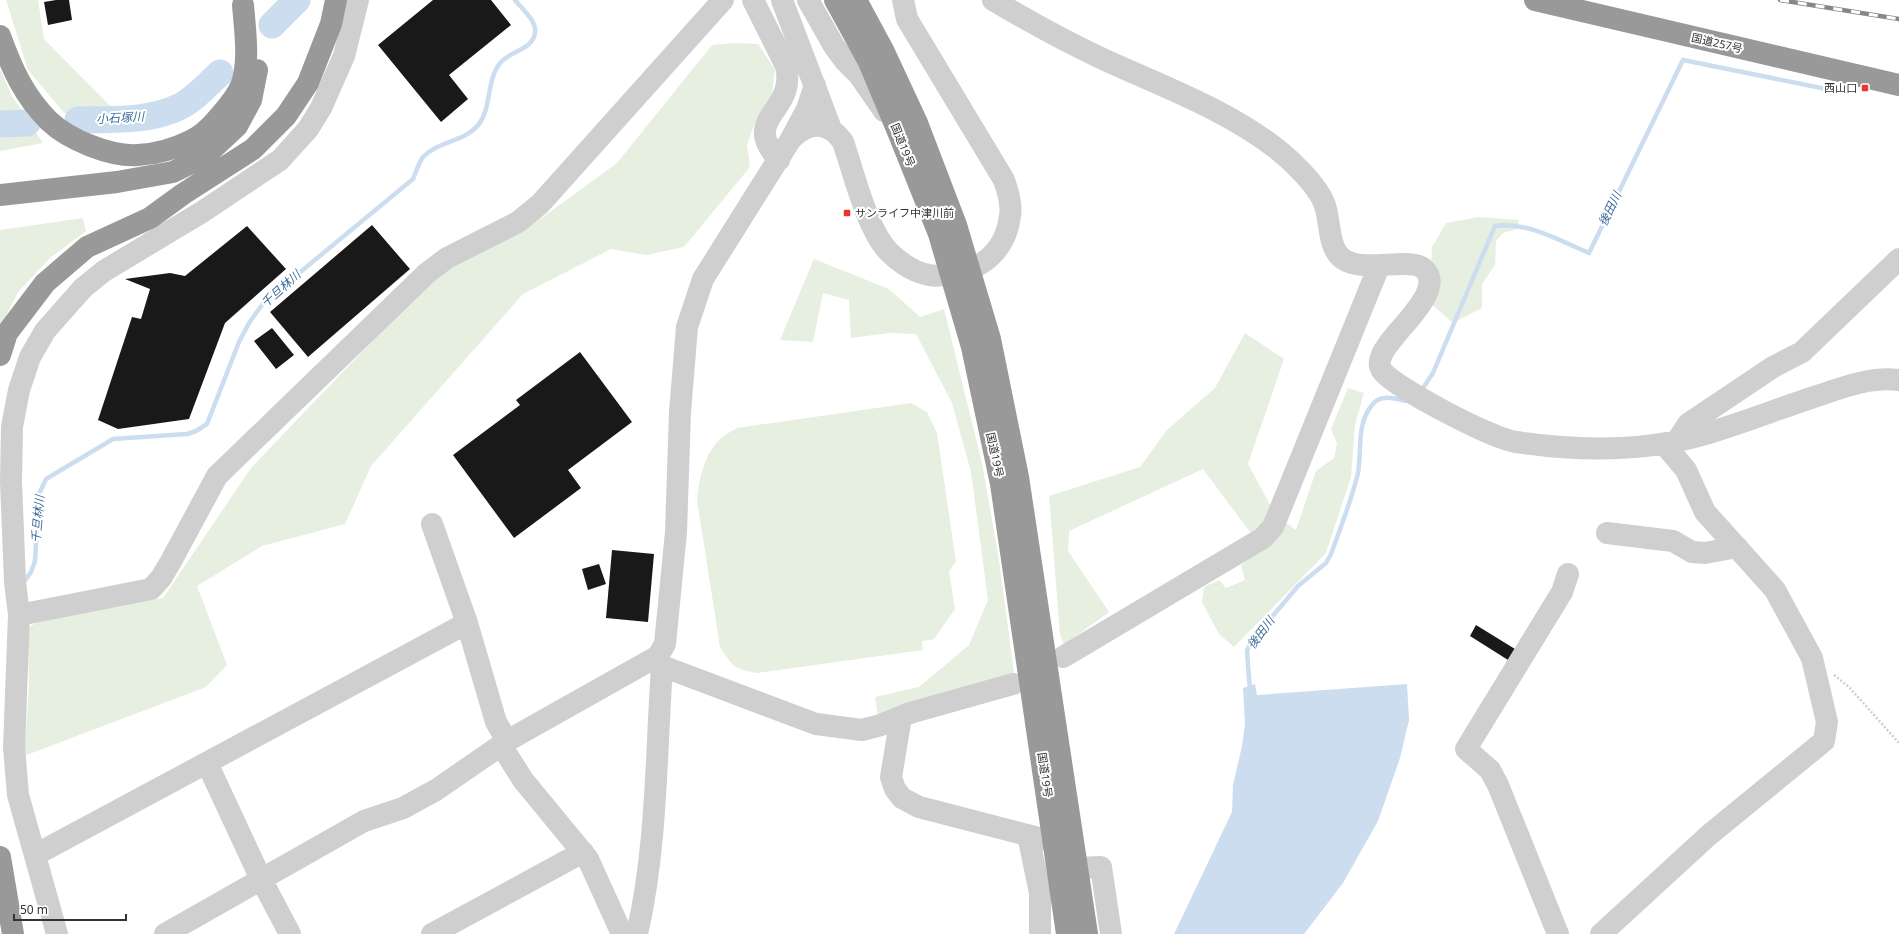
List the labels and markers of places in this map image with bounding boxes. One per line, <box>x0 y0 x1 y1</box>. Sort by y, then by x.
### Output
place label: 西山口 <box>1824 80 1857 95</box>
marker: 西山口 <box>1860 83 1870 93</box>
place label: サンライフ中津川前 <box>855 205 954 220</box>
marker: サンライフ中津川前 <box>842 208 852 218</box>

